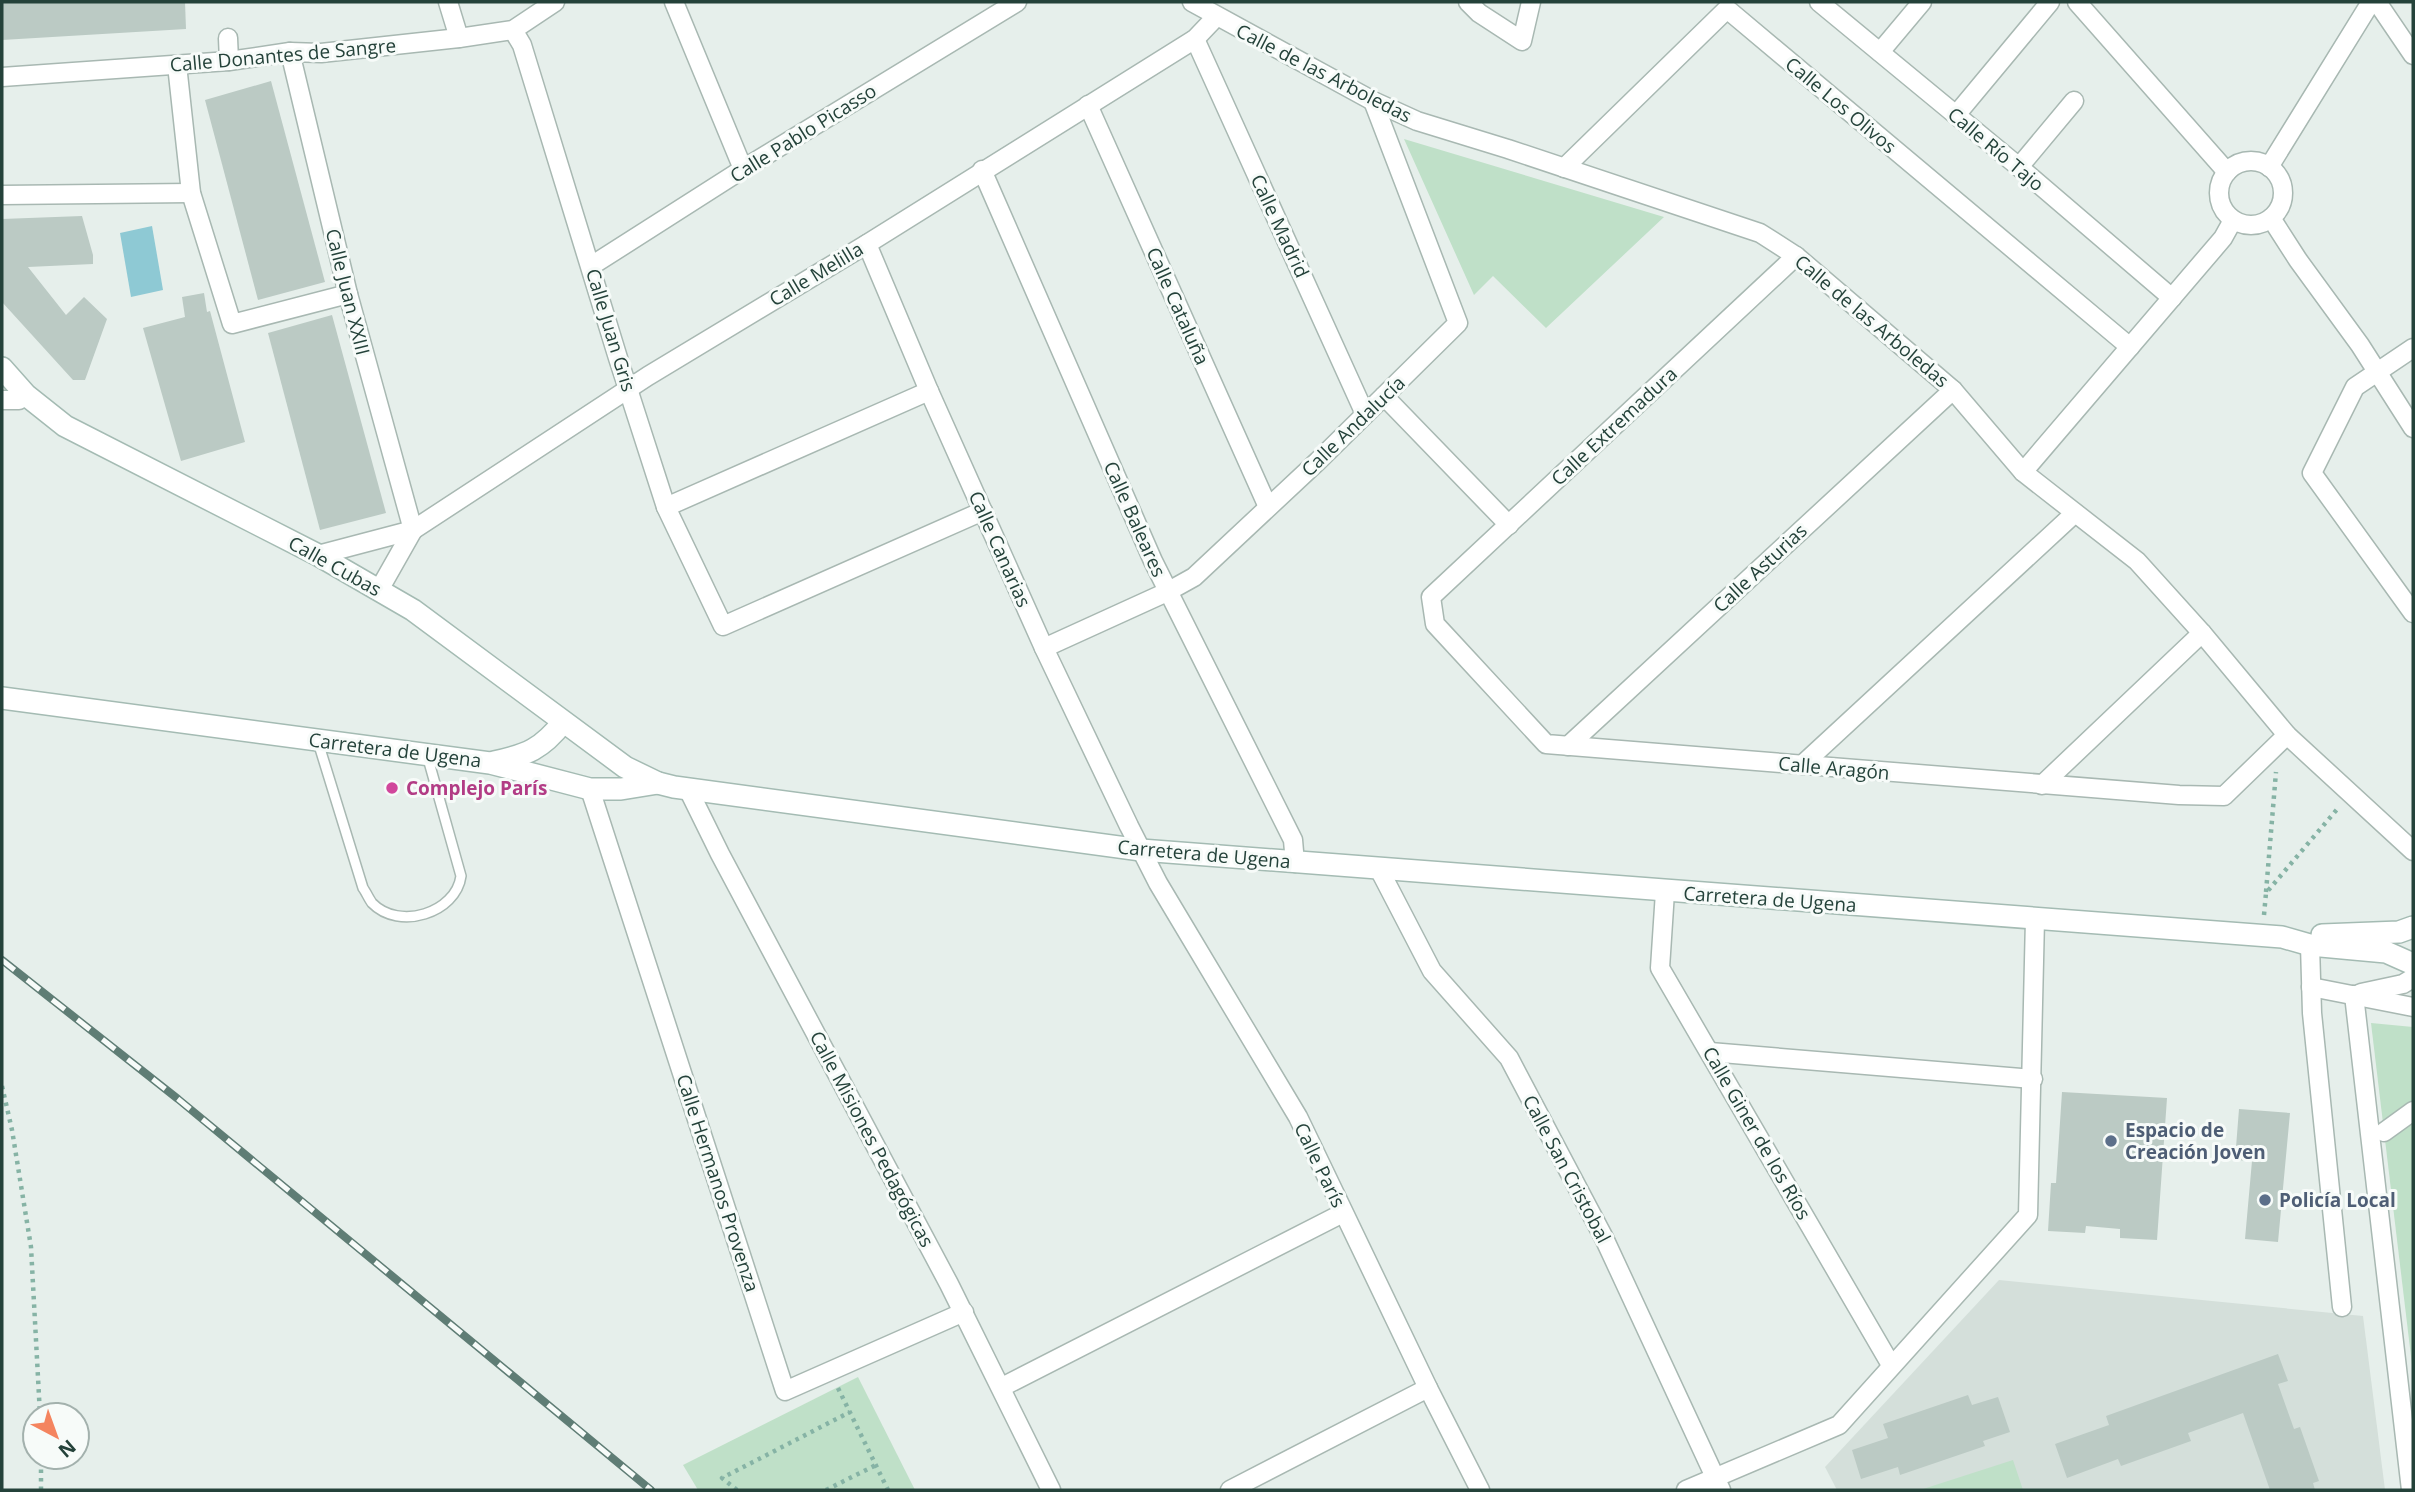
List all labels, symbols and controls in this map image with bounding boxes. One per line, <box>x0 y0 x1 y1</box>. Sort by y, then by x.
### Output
street label: Calle de las Arboledas <box>1232 17 1416 129</box>
street label: Calle Donantes de Sangre <box>169 32 397 78</box>
street label: Calle Los Olivos <box>1780 51 1902 159</box>
street label: Calle Pablo Picasso <box>725 77 881 189</box>
street label: Calle Río Tajo <box>1943 101 2049 197</box>
street label: Calle Madrid <box>1245 170 1315 282</box>
street label: Calle Juan XXIII <box>320 226 376 358</box>
street label: Calle Melilla <box>764 236 868 312</box>
street label: Calle Cataluña <box>1140 243 1216 369</box>
street label: Calle de las Arboledas <box>1789 249 1955 393</box>
street label: Calle Juan Gris <box>580 265 642 395</box>
street label: Calle Extremadura <box>1545 361 1683 491</box>
street label: Calle Andalucía <box>1296 370 1410 482</box>
street label: Calle Baleares <box>1098 457 1172 581</box>
street label: Calle Canarias <box>963 487 1037 611</box>
street label: Calle Asturias <box>1707 518 1813 618</box>
street label: Calle Cubas <box>284 530 386 602</box>
street label: Carretera de Ugena <box>307 727 483 773</box>
street label: Calle Aragón <box>1777 750 1891 786</box>
place label: Complejo París <box>406 775 547 801</box>
marker: Complejo París <box>384 780 400 796</box>
street label: Carretera de Ugena <box>1116 833 1292 875</box>
street label: Carretera de Ugena <box>1682 880 1858 918</box>
street label: Calle Misiones Pedagógicas <box>804 1026 940 1252</box>
street label: Calle Giner de los Ríos <box>1697 1042 1817 1224</box>
street label: Calle Hermanos Provenza <box>671 1071 765 1295</box>
street label: Calle San Cristobal <box>1517 1090 1617 1248</box>
place label: Espacio de Creación Joven <box>2125 1117 2266 1165</box>
street label: Calle París <box>1288 1118 1352 1212</box>
marker: Espacio de Creación Joven <box>2103 1133 2119 1149</box>
place label: Policía Local <box>2279 1187 2396 1213</box>
marker: Policía Local <box>2257 1192 2273 1208</box>
north arrow <box>21 1401 91 1471</box>
text: N <box>53 1434 82 1464</box>

